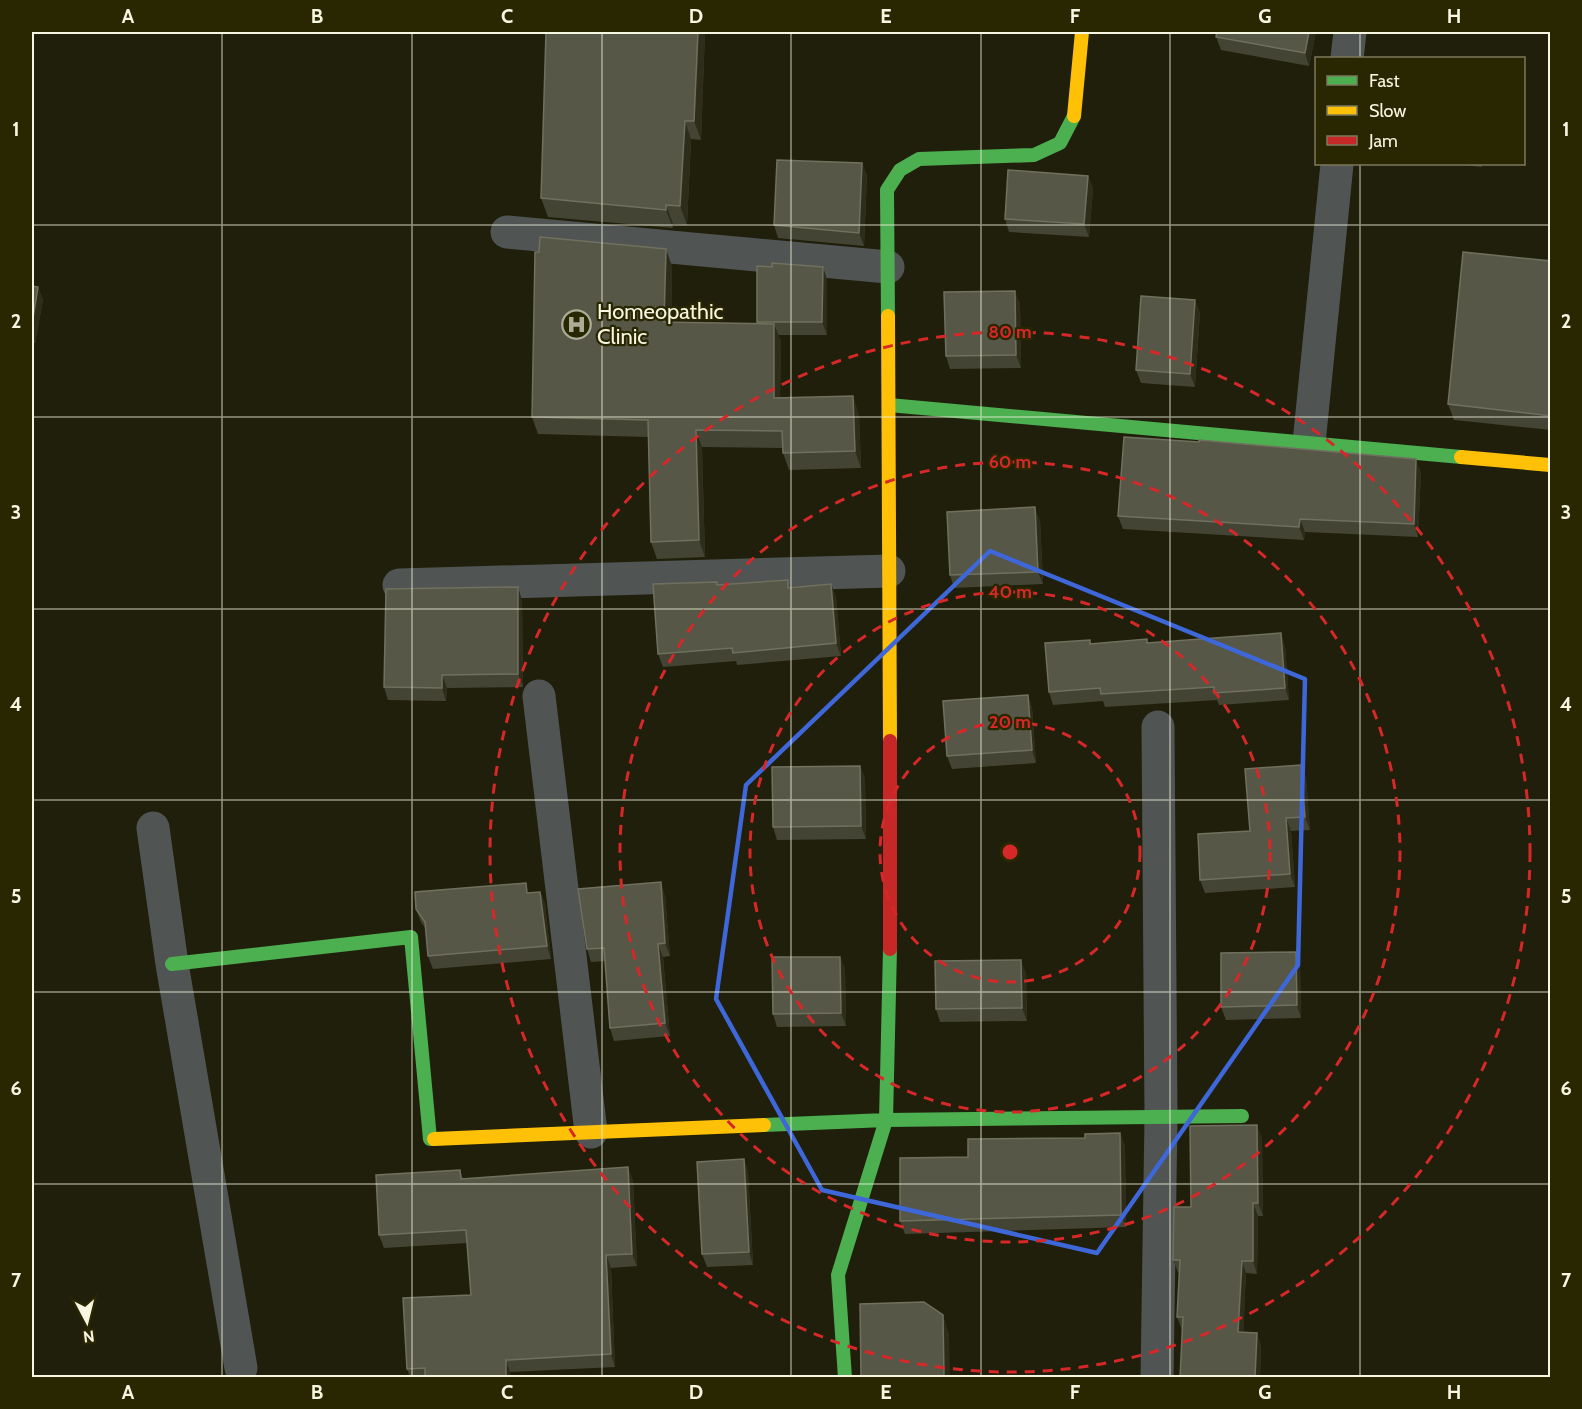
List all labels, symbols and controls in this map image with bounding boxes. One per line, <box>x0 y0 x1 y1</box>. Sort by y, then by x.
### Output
text: A <box>122 4 135 28</box>
text: B <box>311 4 323 28</box>
text: C <box>501 4 513 28</box>
text: D <box>689 4 703 28</box>
text: E <box>880 4 892 28</box>
text: F <box>1070 4 1081 28</box>
text: G <box>1258 4 1272 28</box>
text: H <box>1447 4 1461 28</box>
legend <box>1315 57 1525 165</box>
text: Fast <box>1369 70 1400 92</box>
text: Slow <box>1369 100 1406 122</box>
text: 1 <box>12 117 20 141</box>
text: 1 <box>1562 117 1570 141</box>
text: Jam <box>1368 130 1398 152</box>
place label: Homeopathic Clinic <box>597 298 724 350</box>
hospital icon: Homeopathic Clinic <box>560 308 592 340</box>
text: 2 <box>11 309 21 333</box>
text: 2 <box>1561 309 1571 333</box>
text: 80 m <box>988 321 1032 343</box>
text: 60 m <box>989 451 1031 473</box>
text: 3 <box>11 500 21 524</box>
text: 3 <box>1561 500 1571 524</box>
text: 40 m <box>988 581 1032 603</box>
text: 4 <box>10 692 22 716</box>
text: 4 <box>1560 692 1572 716</box>
text: 20 m <box>989 711 1031 733</box>
centre of rings <box>1000 842 1020 862</box>
text: 5 <box>11 884 21 908</box>
text: 5 <box>1561 884 1571 908</box>
text: 6 <box>10 1076 22 1100</box>
text: 6 <box>1560 1076 1572 1100</box>
text: 7 <box>11 1268 22 1292</box>
text: 7 <box>1561 1268 1572 1292</box>
north arrow <box>57 1292 117 1352</box>
text: N <box>82 1326 96 1347</box>
text: A <box>122 1380 135 1404</box>
text: B <box>311 1380 323 1404</box>
text: C <box>501 1380 513 1404</box>
text: D <box>689 1380 703 1404</box>
text: E <box>880 1380 892 1404</box>
text: F <box>1070 1380 1081 1404</box>
text: G <box>1258 1380 1272 1404</box>
text: H <box>1447 1380 1461 1404</box>

